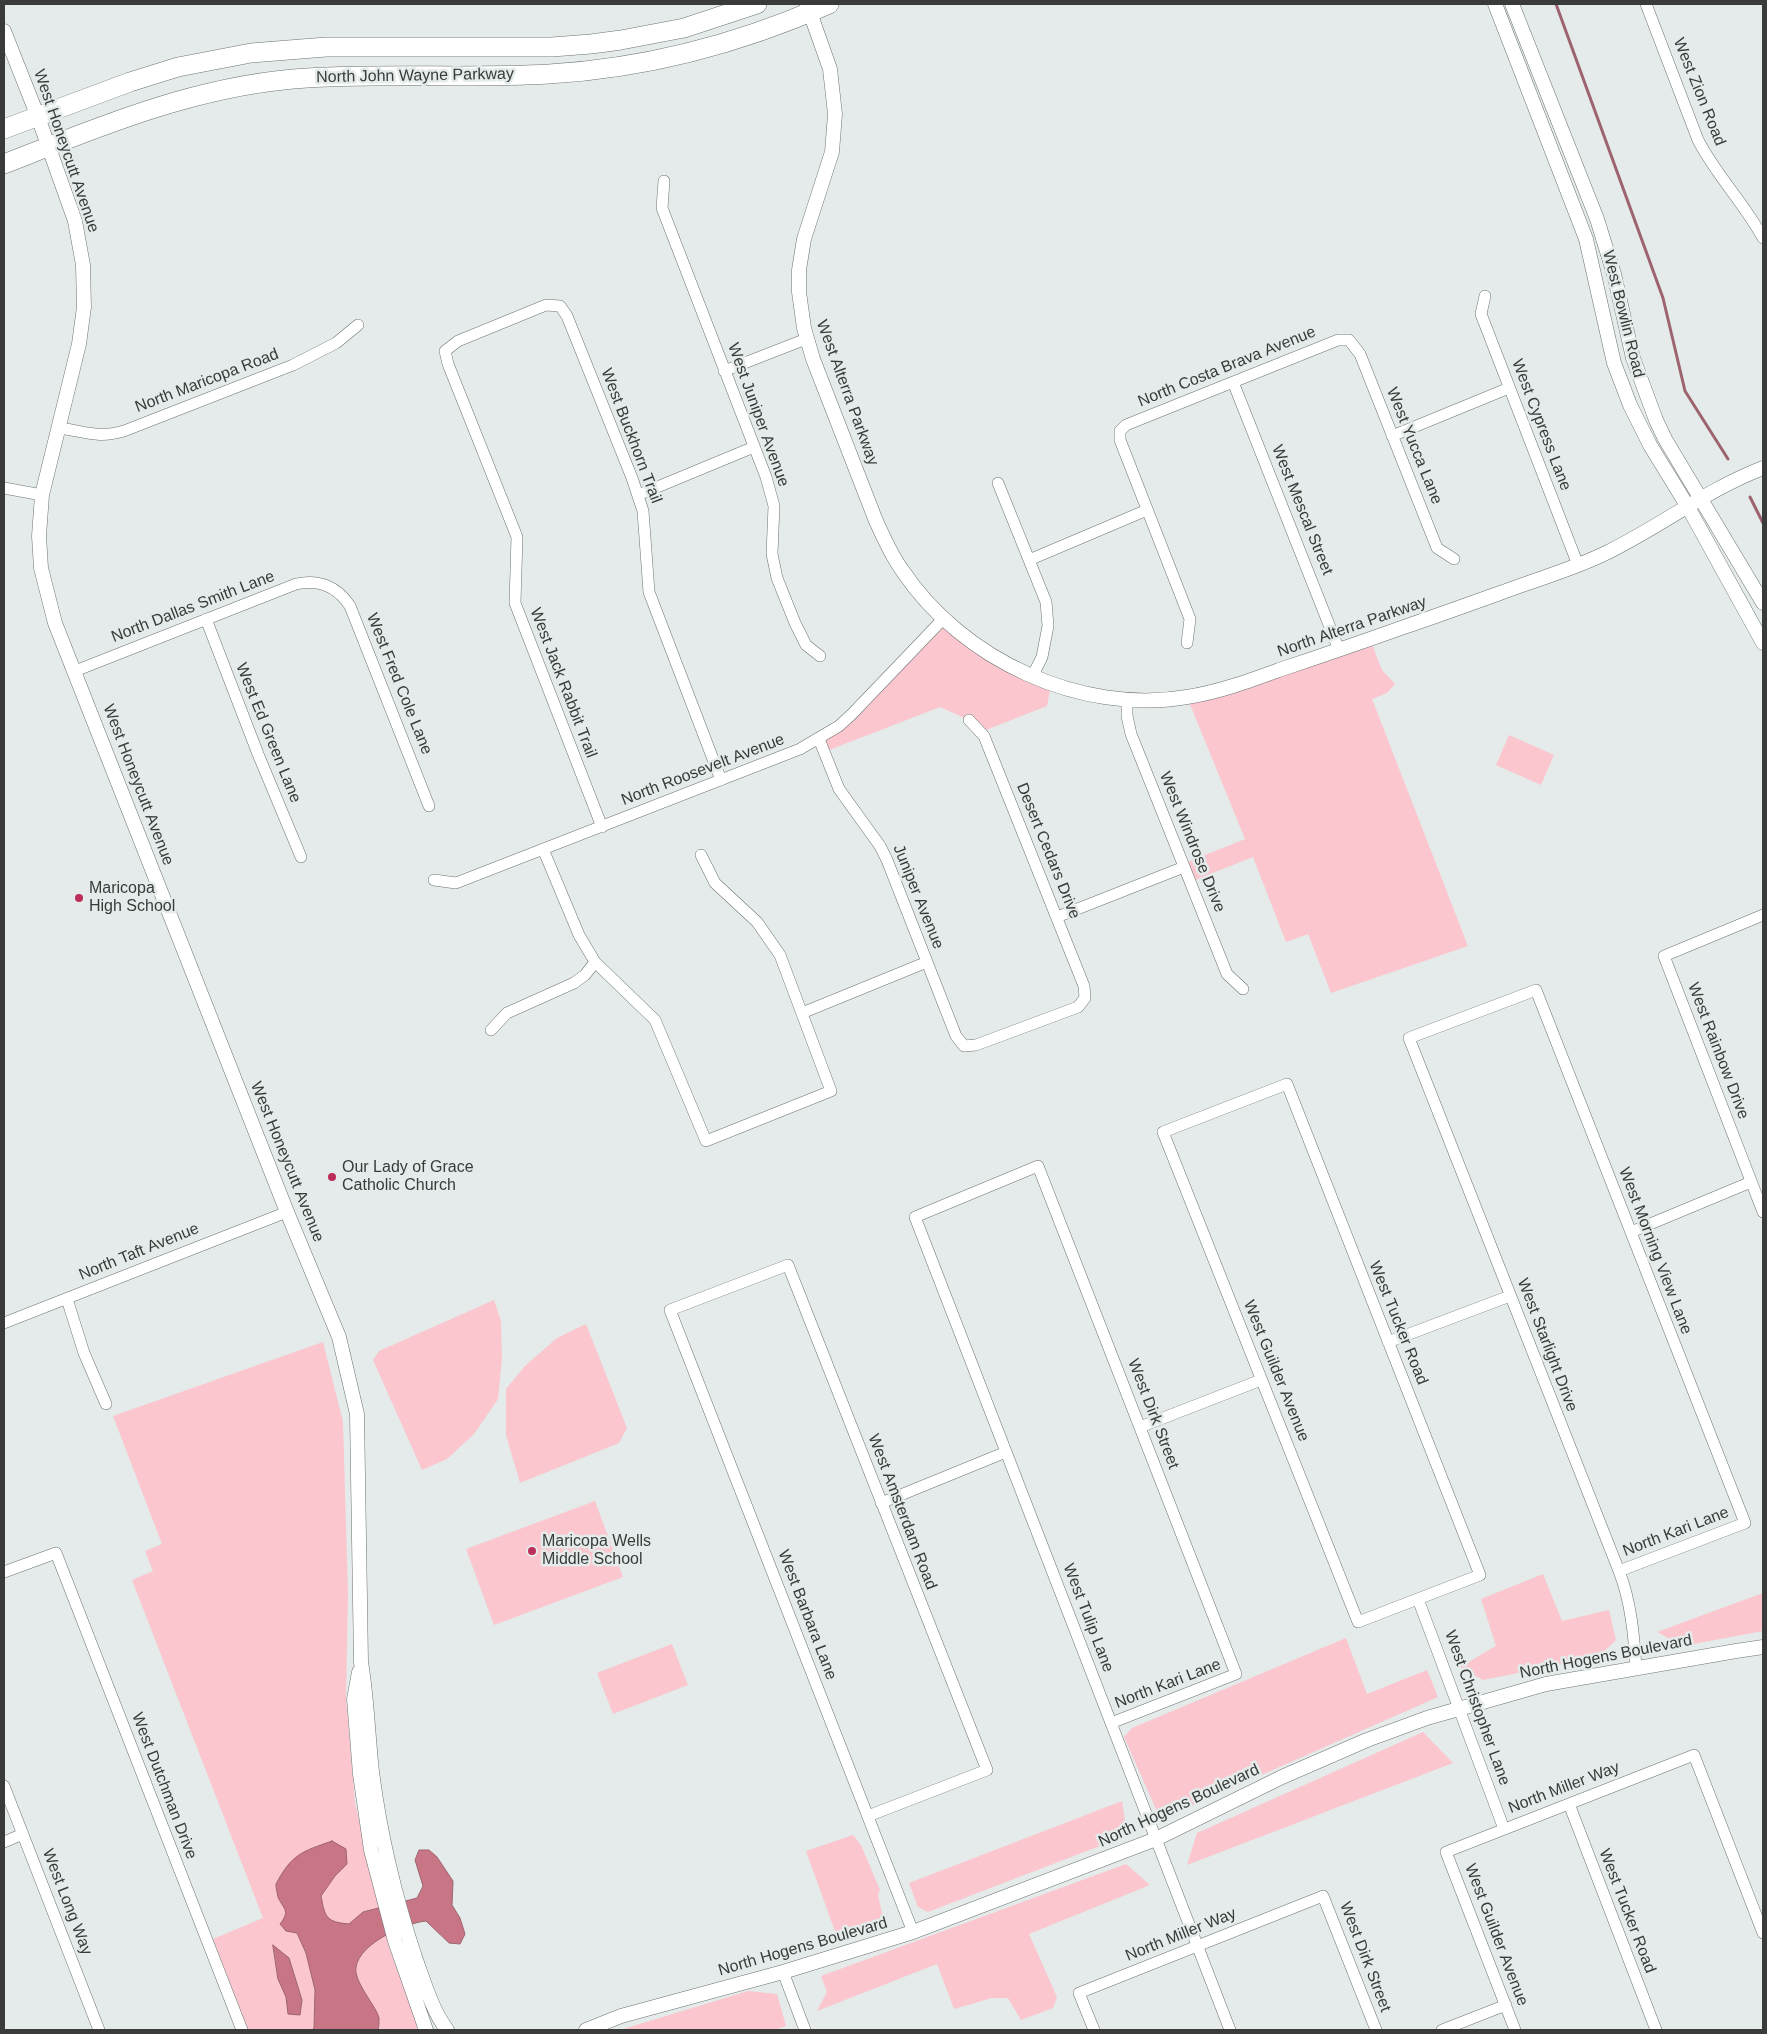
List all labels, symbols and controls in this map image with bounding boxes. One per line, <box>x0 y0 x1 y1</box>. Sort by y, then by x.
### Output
street label: West Zion Road <box>1669 35 1729 149</box>
street label: North John Wayne Parkway <box>316 65 514 87</box>
street label: West Honeycutt Avenue <box>29 67 103 235</box>
street label: West Bowlin Road <box>1598 248 1648 380</box>
street label: West Alterra Parkway <box>812 318 882 468</box>
street label: North Costa Brava Avenue <box>1135 323 1319 411</box>
street label: West Juniper Avenue <box>723 341 793 489</box>
street label: North Maricopa Road <box>133 345 281 417</box>
street label: West Cypress Lane <box>1507 357 1575 493</box>
street label: West Buckhorn Trail <box>596 366 666 506</box>
street label: West Yucca Lane <box>1382 385 1446 507</box>
street label: West Mescal Street <box>1267 442 1337 578</box>
street label: North Dallas Smith Lane <box>109 567 277 647</box>
street label: North Alterra Parkway <box>1275 592 1429 662</box>
street label: West Jack Rabbit Trail <box>526 605 600 761</box>
street label: West Fred Cole Lane <box>362 610 436 758</box>
street label: West Ed Green Lane <box>231 660 305 806</box>
street label: West Honeycutt Avenue <box>98 702 178 868</box>
street label: North Roosevelt Avenue <box>619 730 787 810</box>
street label: West Windrose Drive <box>1155 769 1229 915</box>
street label: Desert Cedars Drive <box>1012 780 1084 922</box>
street label: Juniper Avenue <box>888 842 948 952</box>
place label: Maricopa High School <box>89 879 175 917</box>
marker: Maricopa High School <box>73 892 85 904</box>
street label: West Rainbow Drive <box>1683 980 1753 1122</box>
street label: West Honeycutt Avenue <box>246 1079 328 1245</box>
place label: Our Lady of Grace Catholic Church <box>342 1158 474 1196</box>
street label: West Morning View Lane <box>1614 1165 1696 1337</box>
marker: Our Lady of Grace Catholic Church <box>326 1171 338 1183</box>
street label: North Taft Avenue <box>76 1219 202 1285</box>
street label: West Tucker Road <box>1364 1258 1432 1388</box>
street label: West Starlight Drive <box>1513 1276 1581 1414</box>
street label: West Guilder Avenue <box>1239 1298 1313 1444</box>
street label: West Dirk Street <box>1123 1356 1183 1472</box>
street label: West Amsterdam Road <box>863 1431 941 1593</box>
street label: North Kari Lane <box>1620 1503 1732 1561</box>
place label: Maricopa Wells Middle School <box>542 1532 651 1570</box>
marker: Maricopa Wells Middle School <box>526 1545 538 1557</box>
street label: West Barbara Lane <box>773 1547 841 1683</box>
street label: West Tulip Lane <box>1058 1561 1118 1675</box>
street label: West Christopher Lane <box>1440 1628 1514 1788</box>
street label: North Hogens Boulevard <box>1518 1631 1694 1683</box>
street label: North Kari Lane <box>1112 1655 1224 1713</box>
street label: West Dutchman Drive <box>127 1710 201 1862</box>
street label: North Miller Way <box>1506 1758 1622 1818</box>
street label: North Hogens Boulevard <box>1096 1760 1262 1852</box>
street label: West Long Way <box>38 1846 96 1958</box>
street label: West Tucker Road <box>1594 1846 1660 1976</box>
street label: West Guilder Avenue <box>1460 1861 1532 2009</box>
street label: West Dirk Street <box>1335 1899 1395 2015</box>
street label: North Miller Way <box>1123 1904 1239 1966</box>
street label: North Hogens Boulevard <box>716 1914 890 1980</box>

